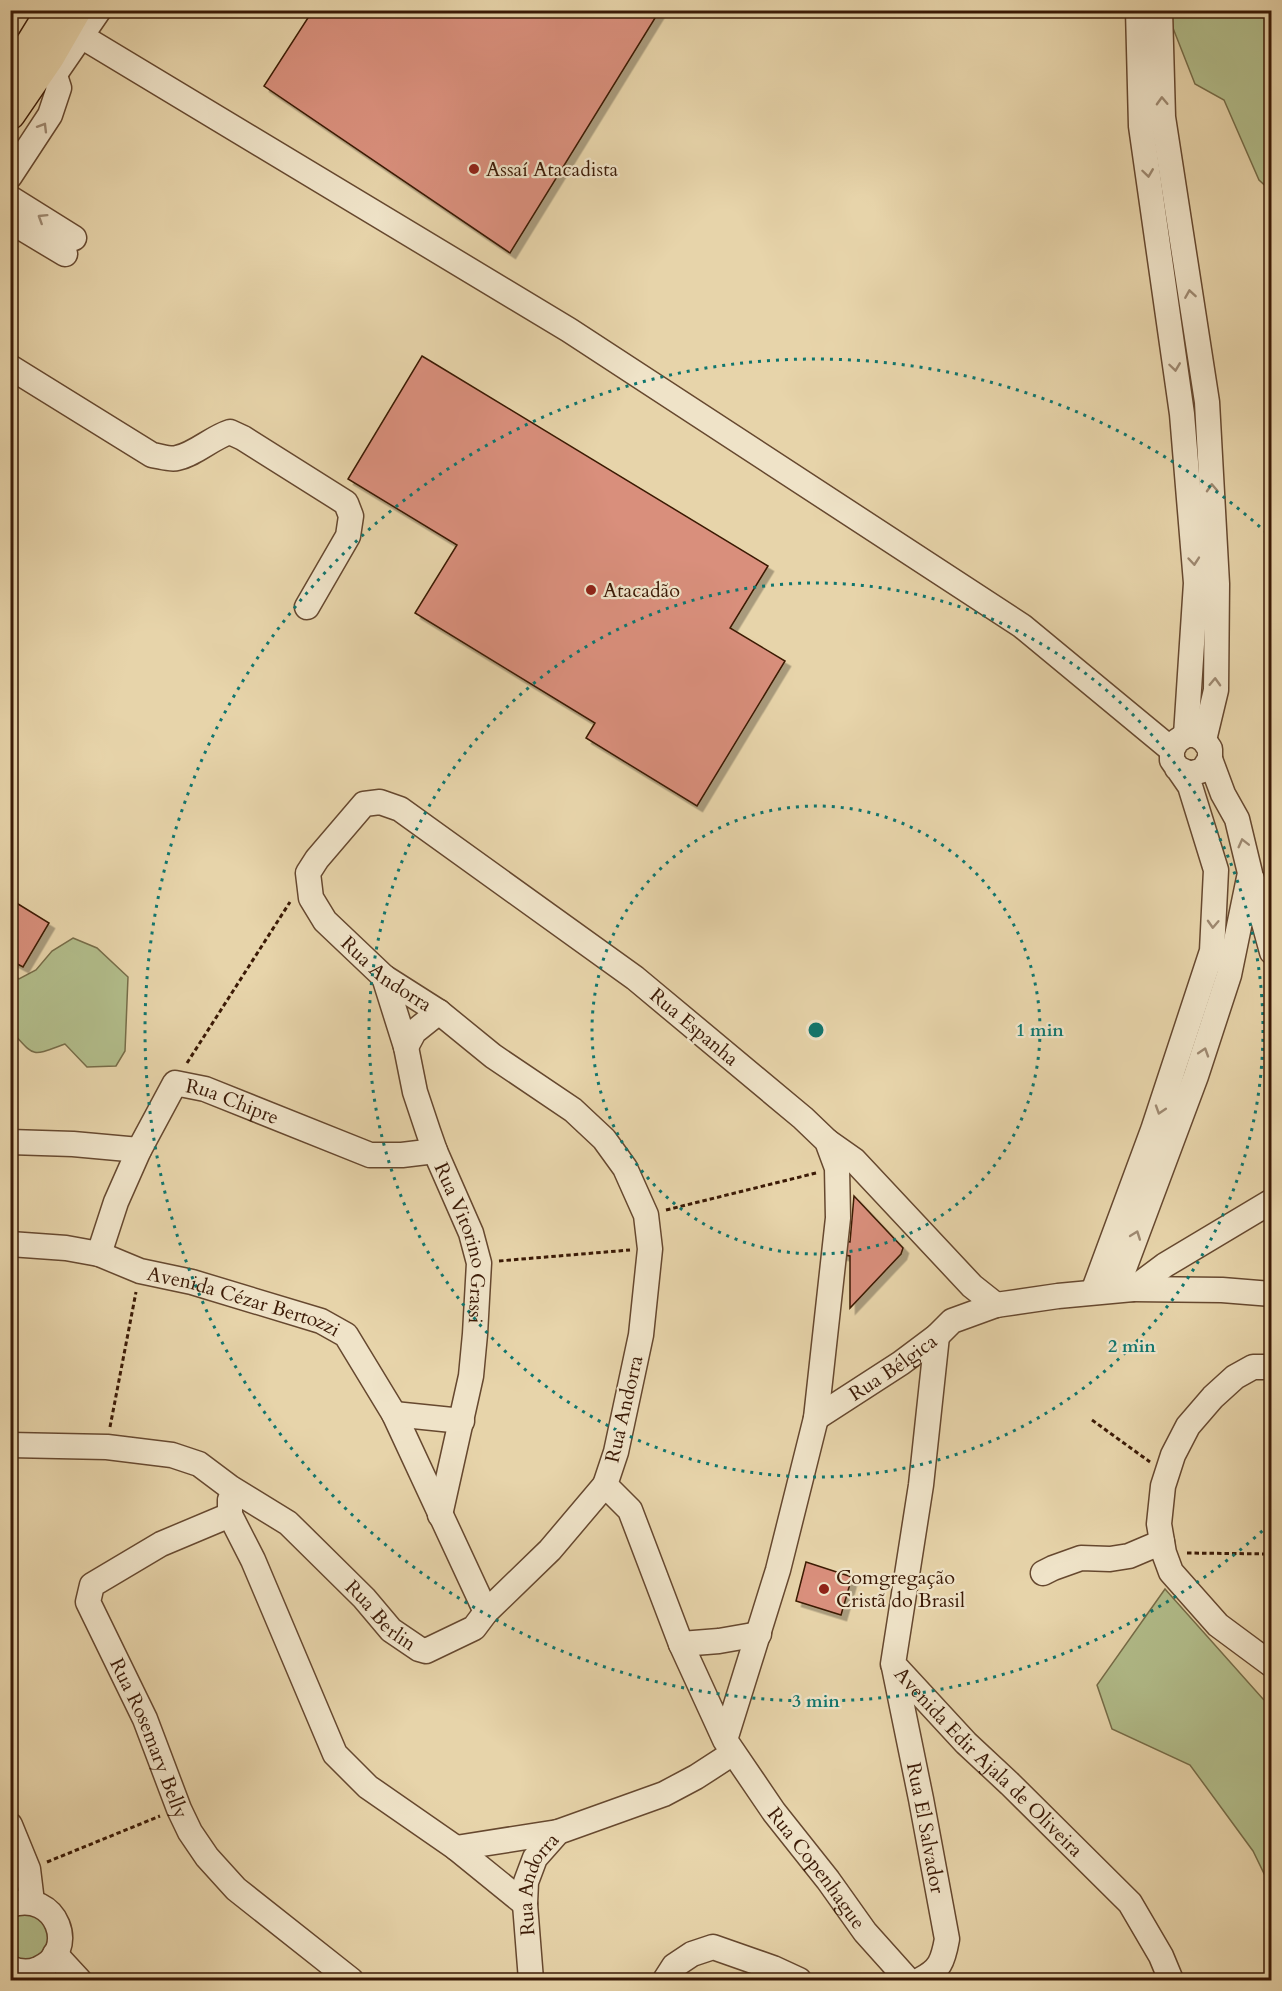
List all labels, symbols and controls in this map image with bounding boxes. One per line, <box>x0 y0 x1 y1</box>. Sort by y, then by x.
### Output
one-way arrow <box>1156 97 1169 106</box>
one-way arrow <box>35 123 47 133</box>
place label: Assaí Atacadista <box>486 156 618 183</box>
marker: Assaí Atacadista <box>467 162 481 176</box>
one-way arrow <box>1141 169 1153 178</box>
one-way arrow <box>38 215 49 226</box>
one-way arrow <box>1185 289 1197 299</box>
one-way arrow <box>1169 362 1181 371</box>
one-way arrow <box>1205 483 1218 492</box>
one-way arrow <box>1188 556 1201 565</box>
place label: Atacadão <box>603 577 680 604</box>
marker: Atacadão <box>584 583 598 597</box>
one-way arrow <box>1209 678 1222 687</box>
one-way arrow <box>1237 838 1250 848</box>
one-way arrow <box>1207 919 1220 928</box>
street label: Rua Andorra <box>335 930 438 1018</box>
street label: Rua Espanha <box>644 982 744 1072</box>
text: 1 min <box>1016 1018 1064 1043</box>
centre of rings <box>806 1020 826 1040</box>
one-way arrow <box>1196 1047 1209 1058</box>
street label: Rua Chipre <box>184 1072 283 1131</box>
one-way arrow <box>1154 1104 1167 1115</box>
street label: Rua Vitorino Grassi <box>428 1158 493 1325</box>
one-way arrow <box>1128 1230 1141 1241</box>
street label: Avenida Cézar Bertozzi <box>145 1259 346 1343</box>
street label: Rua Bélgica <box>843 1327 942 1407</box>
text: 2 min <box>1108 1334 1156 1359</box>
street label: Rua Andorra <box>599 1352 650 1465</box>
place label: Comgregação Cristã do Brasil <box>836 1564 965 1614</box>
street label: Rua Berlin <box>339 1574 422 1657</box>
marker: Comgregação Cristã do Brasil <box>817 1582 831 1596</box>
street label: Rua Rosemary Belly <box>104 1653 195 1823</box>
street label: Avenida Edir Ajala de Oliveira <box>888 1661 1090 1863</box>
text: 3 min <box>792 1689 840 1714</box>
street label: Rua El Salvador <box>900 1760 952 1896</box>
street label: Rua Copenhague <box>762 1801 872 1934</box>
street label: Rua Andorra <box>511 1827 565 1937</box>

